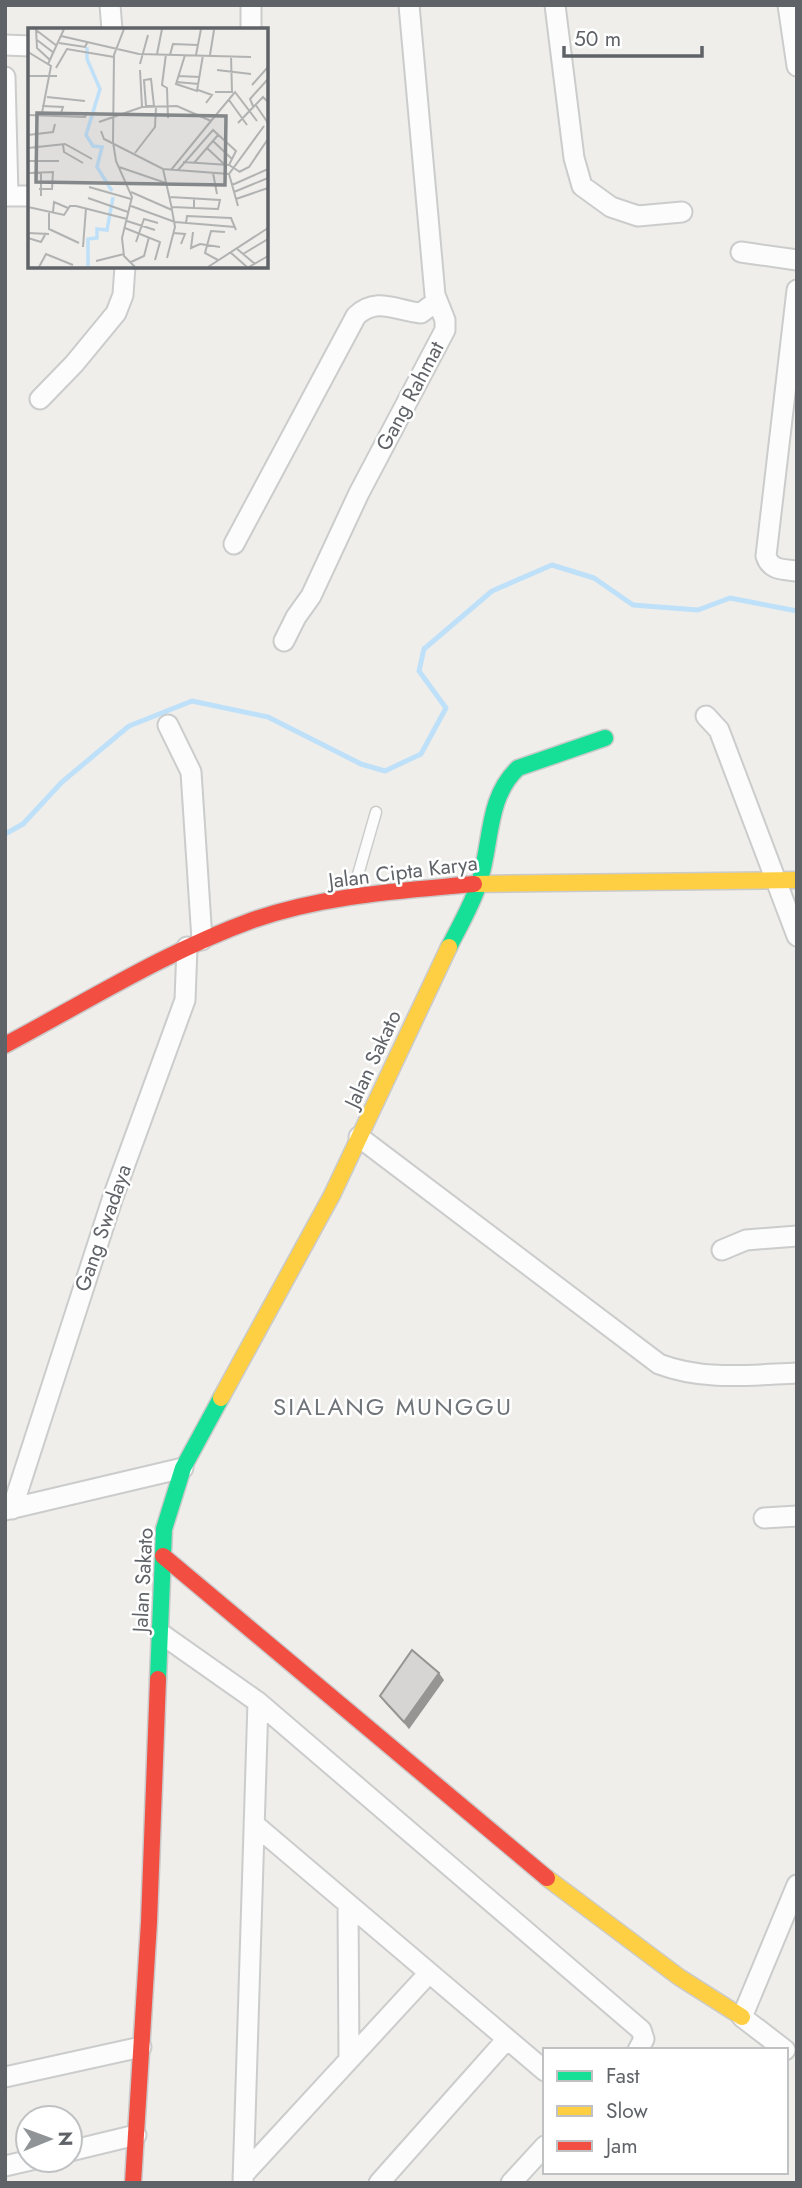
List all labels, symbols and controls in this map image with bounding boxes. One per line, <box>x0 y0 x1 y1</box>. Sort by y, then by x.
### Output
scale bar <box>564 14 702 58</box>
text: 50 m <box>574 24 621 54</box>
inset map <box>28 28 268 268</box>
street label: Gang Rahmat <box>369 336 451 456</box>
street label: Jalan Cipta Karya <box>324 848 479 896</box>
street label: Jalan Sakato <box>336 1005 409 1116</box>
street label: Gang Swadaya <box>67 1160 139 1296</box>
district label: SIALANG MUNGGU <box>273 1389 513 1424</box>
street label: Jalan Sakato <box>125 1527 161 1636</box>
legend <box>543 2048 788 2174</box>
text: Fast <box>606 2061 639 2091</box>
text: Slow <box>606 2096 648 2126</box>
north arrow <box>14 2104 84 2174</box>
text: N <box>52 2131 79 2146</box>
text: Jam <box>603 2131 638 2161</box>

